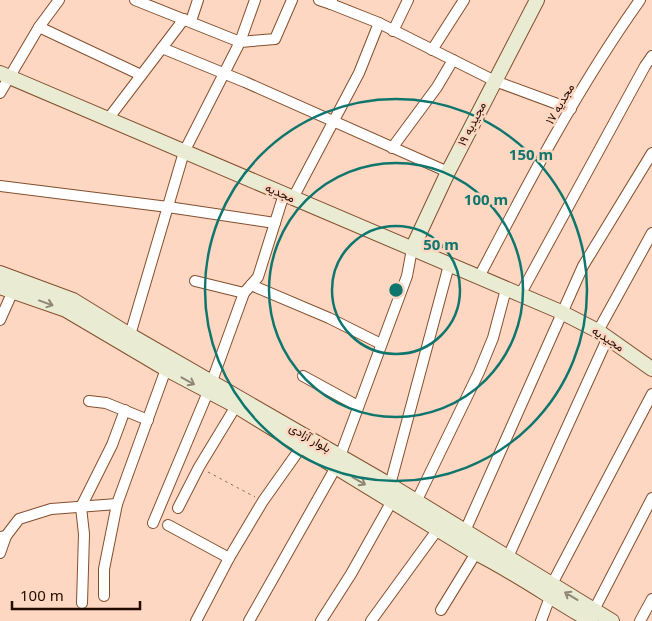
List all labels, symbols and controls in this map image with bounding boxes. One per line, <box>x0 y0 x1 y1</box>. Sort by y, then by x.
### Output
street label: مجدیه ۱۷ <box>541 80 578 127</box>
street label: مجیدیه ۱۹ <box>453 99 490 149</box>
text: 150 m <box>509 144 553 164</box>
street label: مجدیه <box>263 179 298 206</box>
text: 100 m <box>464 189 508 209</box>
text: 50 m <box>423 234 459 254</box>
centre of rings <box>387 281 405 299</box>
one-way arrow <box>38 299 53 308</box>
street label: مجیدیه <box>589 322 628 355</box>
one-way arrow <box>181 376 196 386</box>
street label: بلوار آزادی <box>286 419 334 456</box>
one-way arrow <box>351 476 365 486</box>
scale bar <box>12 578 140 610</box>
text: 100 m <box>20 585 64 605</box>
one-way arrow <box>564 590 578 600</box>

